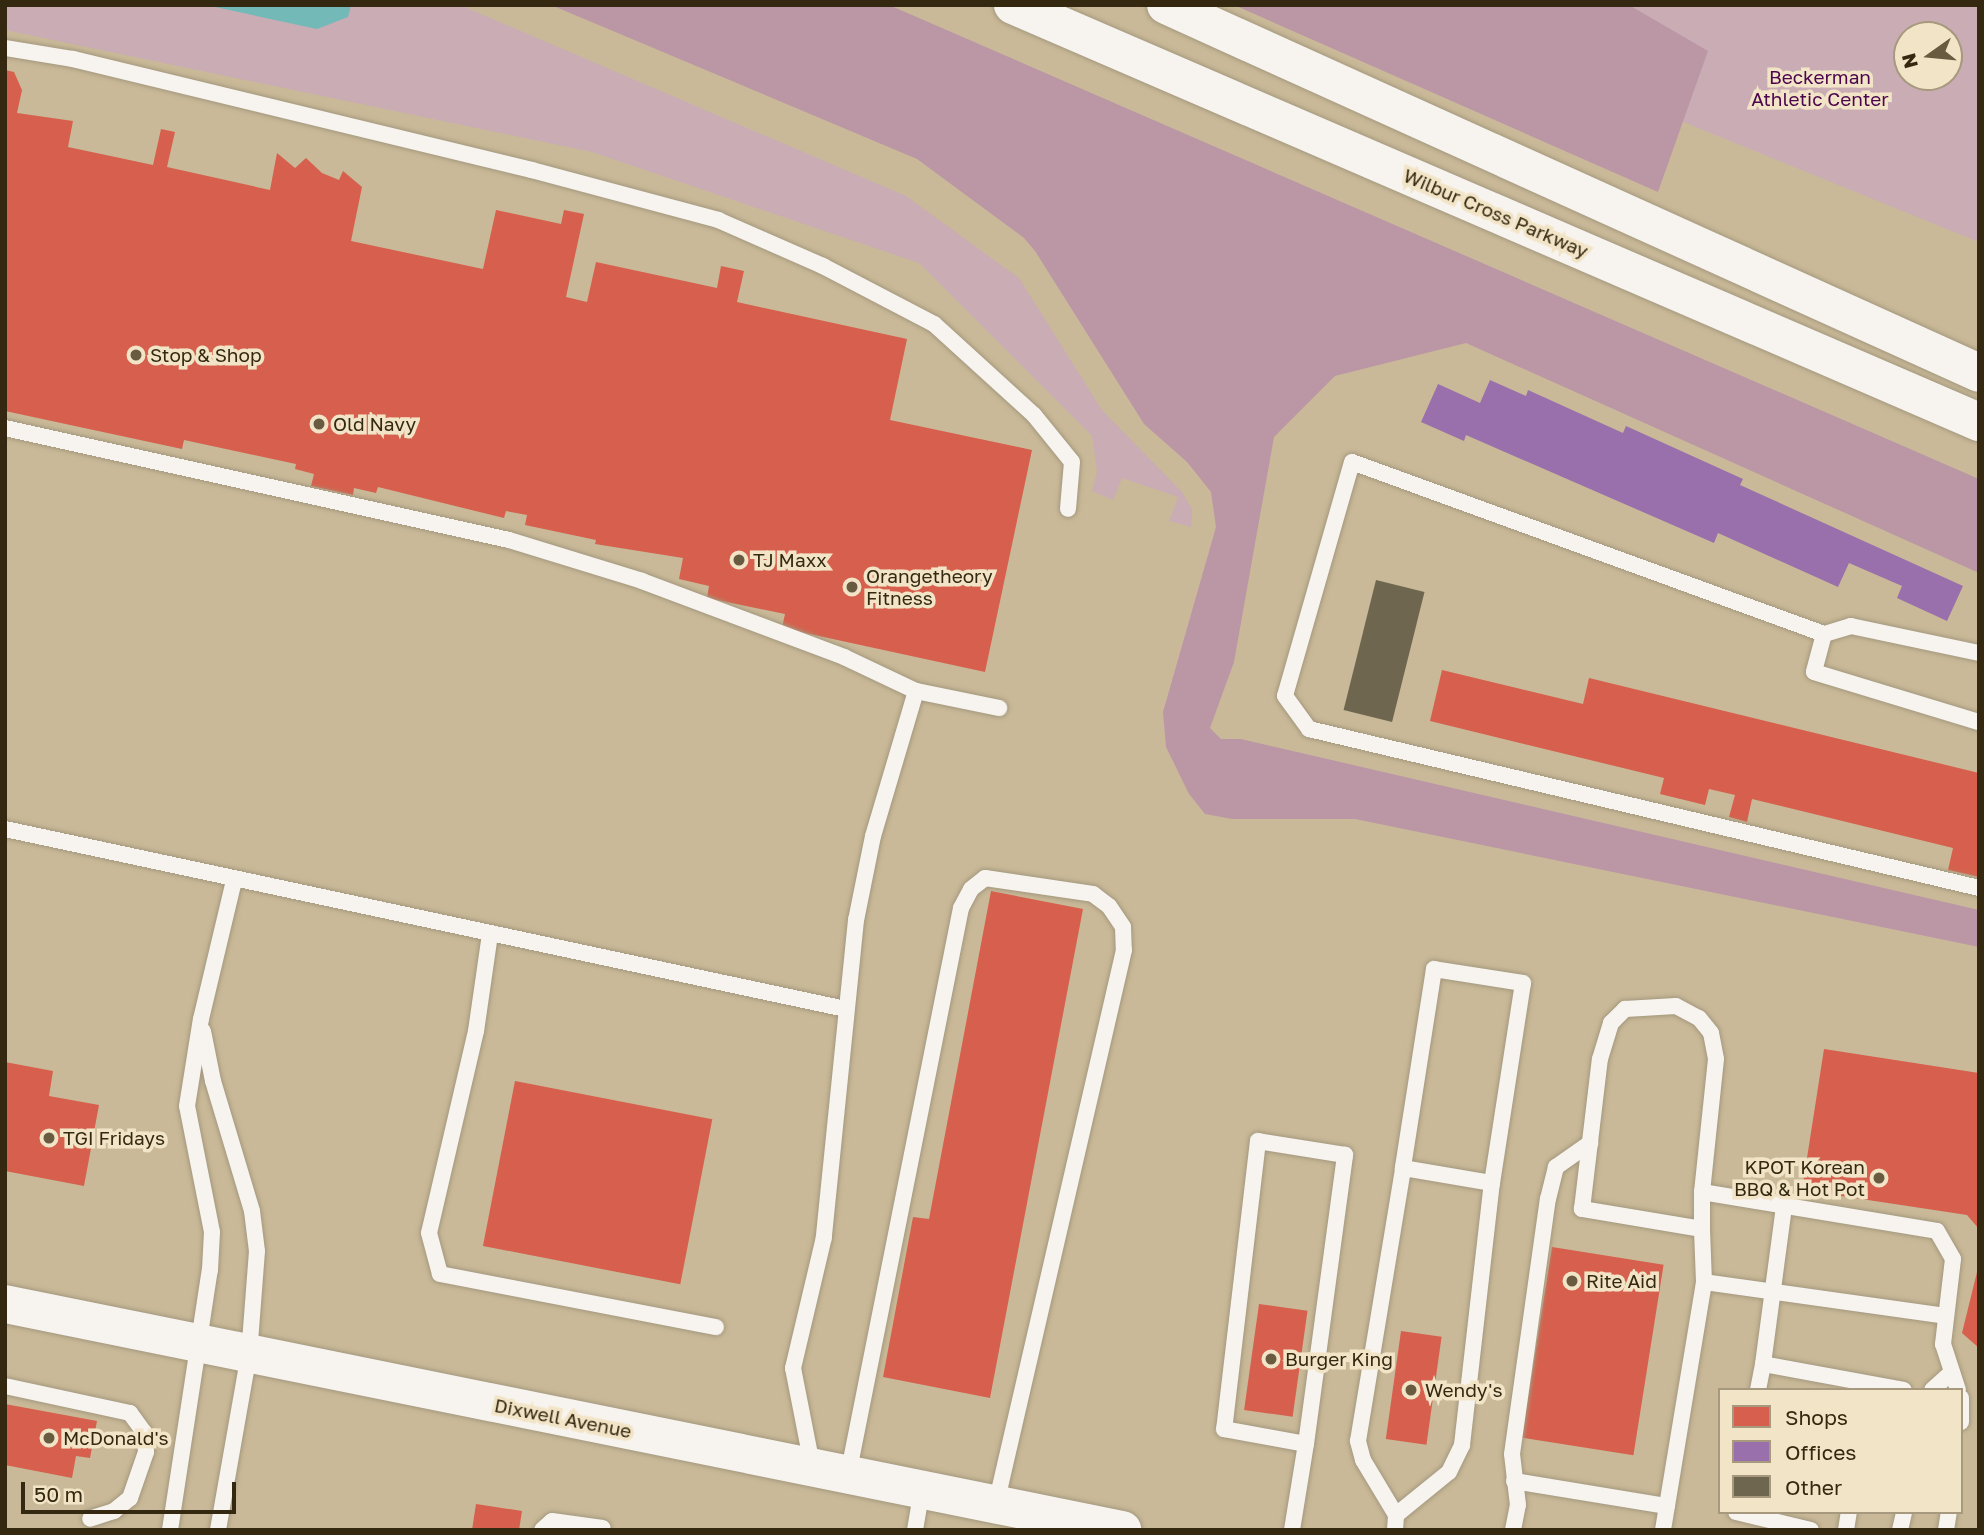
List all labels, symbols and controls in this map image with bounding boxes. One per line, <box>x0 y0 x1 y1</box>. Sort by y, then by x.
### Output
north arrow <box>1893 21 1963 91</box>
text: N <box>1896 51 1922 71</box>
park label: Beckerman Athletic Center <box>1751 66 1889 110</box>
street label: Wilbur Cross Parkway <box>1400 164 1592 262</box>
place label: Stop & Shop <box>150 344 262 366</box>
marker: Stop & Shop <box>128 347 144 363</box>
place label: Old Navy <box>333 413 416 435</box>
marker: Old Navy <box>311 416 327 432</box>
place label: TJ Maxx <box>753 549 827 571</box>
marker: TJ Maxx <box>731 552 747 568</box>
place label: Orangetheory Fitness <box>866 565 993 609</box>
marker: Orangetheory Fitness <box>844 579 860 595</box>
place label: TGI Fridays <box>63 1127 165 1149</box>
marker: TGI Fridays <box>41 1130 57 1146</box>
place label: KPOT Korean BBQ & Hot Pot <box>1734 1156 1865 1200</box>
marker: KPOT Korean BBQ & Hot Pot <box>1871 1170 1887 1186</box>
place label: Rite Aid <box>1586 1270 1657 1292</box>
marker: Rite Aid <box>1564 1273 1580 1289</box>
place label: Burger King <box>1285 1348 1393 1370</box>
marker: Burger King <box>1263 1351 1279 1367</box>
place label: Wendy's <box>1425 1379 1503 1401</box>
marker: Wendy's <box>1403 1382 1419 1398</box>
legend <box>1718 1388 1963 1514</box>
street label: Dixwell Avenue <box>492 1394 634 1442</box>
text: Shops <box>1785 1404 1848 1430</box>
place label: McDonald's <box>63 1427 169 1449</box>
marker: McDonald's <box>41 1430 57 1446</box>
text: Offices <box>1785 1439 1856 1465</box>
scale bar <box>24 1468 240 1512</box>
text: Other <box>1785 1474 1842 1500</box>
text: 50 m <box>34 1481 83 1507</box>

